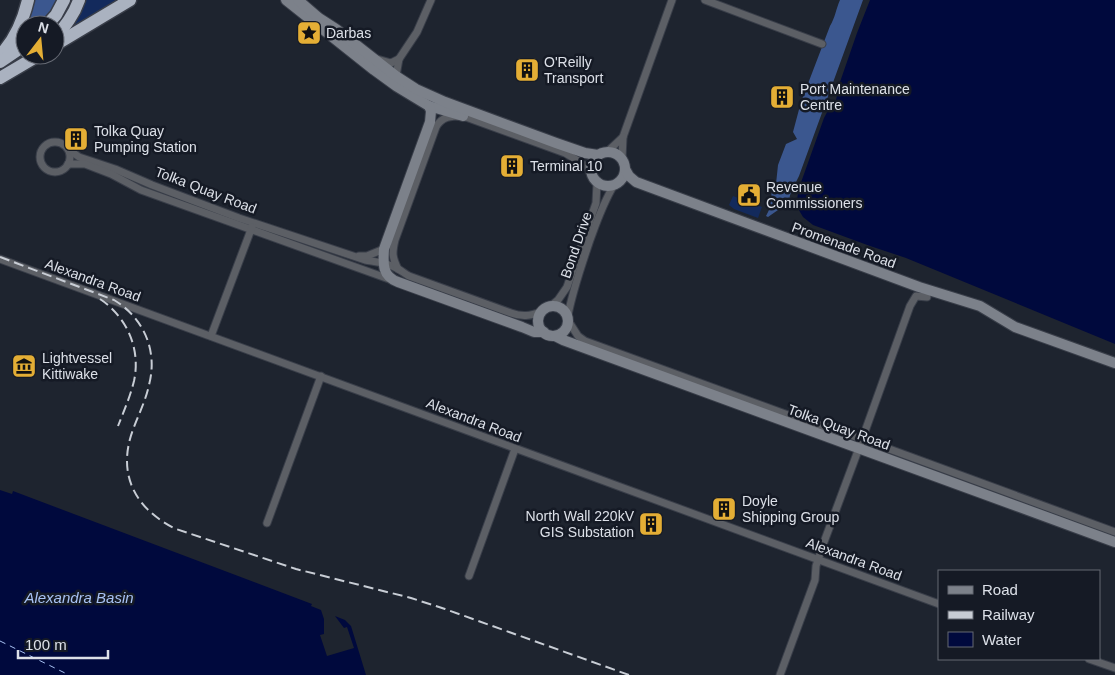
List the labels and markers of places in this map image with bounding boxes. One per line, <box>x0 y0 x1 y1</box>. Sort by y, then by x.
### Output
place icon: Darbas <box>296 20 322 46</box>
place label: Darbas <box>326 25 371 41</box>
place label: O'Reilly Transport <box>544 54 604 86</box>
building icon: O'Reilly Transport <box>514 57 540 83</box>
place label: Port Maintenance Centre <box>800 81 910 113</box>
building icon: Port Maintenance Centre <box>769 84 795 110</box>
place label: Tolka Quay Pumping Station <box>94 123 197 155</box>
building icon: Tolka Quay Pumping Station <box>63 126 89 152</box>
building icon: Terminal 10 <box>499 153 525 179</box>
place label: Terminal 10 <box>530 158 603 174</box>
place label: Revenue Commissioners <box>766 179 862 211</box>
public building icon: Revenue Commissioners <box>736 182 762 208</box>
place label: Lightvessel Kittiwake <box>42 350 112 382</box>
museum icon: Lightvessel Kittiwake <box>11 353 37 379</box>
place label: Doyle Shipping Group <box>742 493 840 525</box>
building icon: Doyle Shipping Group <box>711 496 737 522</box>
place label: North Wall 220kV GIS Substation <box>526 508 635 540</box>
building icon: North Wall 220kV GIS Substation <box>638 511 664 537</box>

